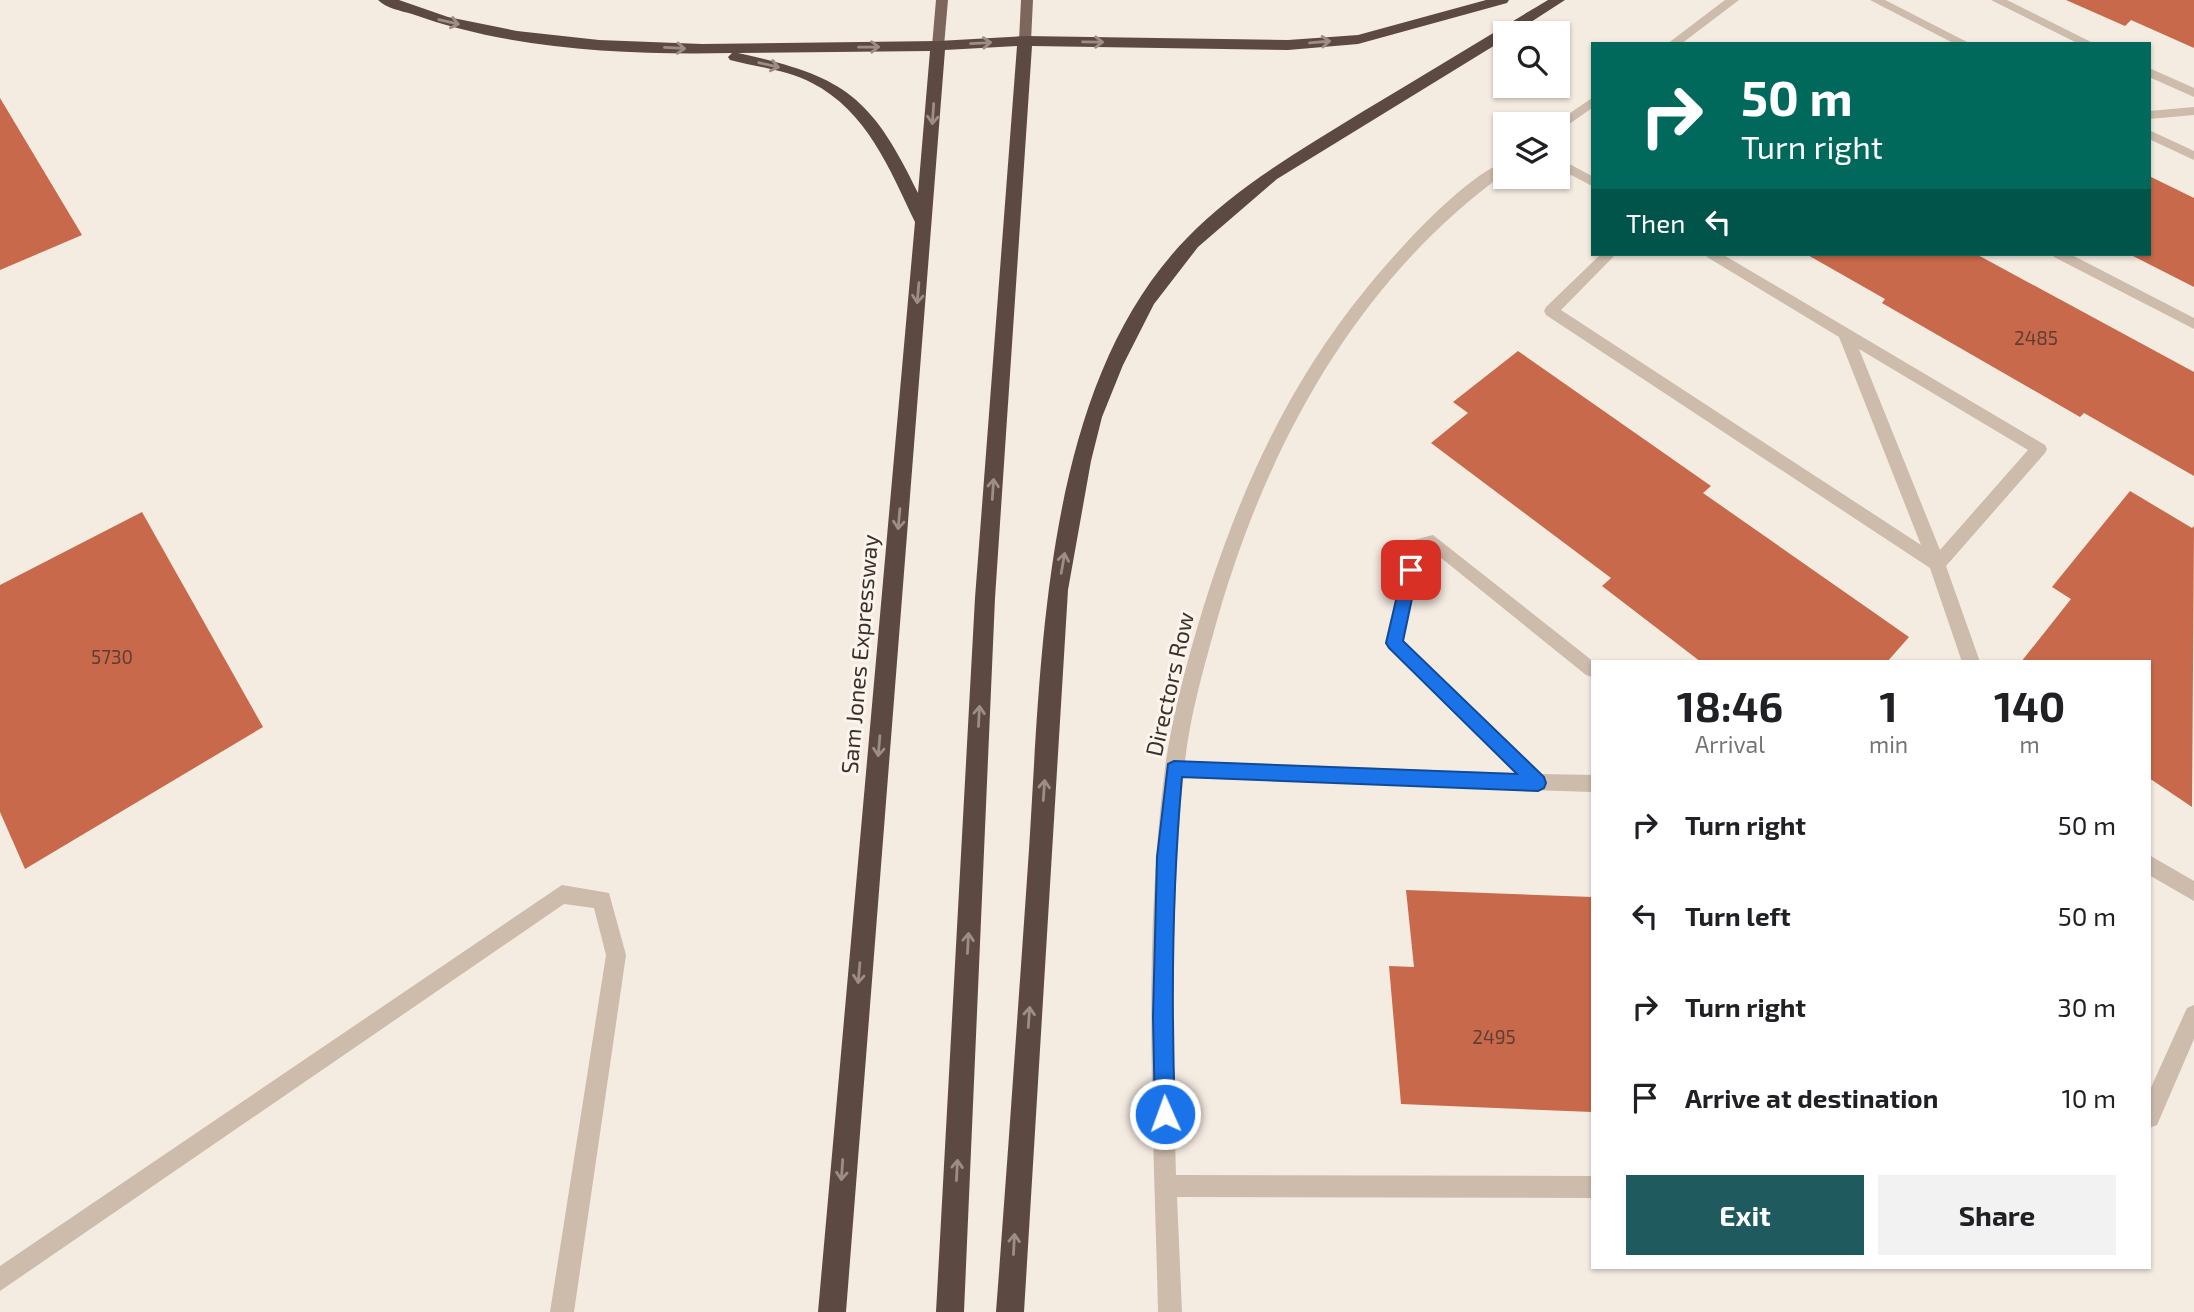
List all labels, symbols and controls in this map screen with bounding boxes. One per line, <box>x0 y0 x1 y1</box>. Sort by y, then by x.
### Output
one-way arrow <box>437 16 460 29</box>
map controls <box>1493 21 1570 189</box>
button: search <box>1493 21 1570 98</box>
one-way arrow <box>1308 35 1331 48</box>
one-way arrow <box>1081 36 1104 49</box>
one-way arrow <box>969 37 992 50</box>
one-way arrow <box>857 40 880 54</box>
one-way arrow <box>663 42 686 55</box>
one-way arrow <box>757 58 780 72</box>
text: 50 m <box>1741 67 1853 126</box>
icon: right <box>1626 70 1717 161</box>
one-way arrow <box>926 102 939 124</box>
button: layers <box>1493 112 1570 189</box>
text: Turn right <box>1741 127 1883 165</box>
icon: left <box>1699 203 1737 241</box>
text: Then <box>1626 207 1685 238</box>
one-way arrow <box>911 281 924 303</box>
house number: 2485 <box>2014 326 2058 349</box>
one-way arrow <box>987 478 1000 501</box>
one-way arrow <box>892 508 905 530</box>
street label: Sam Jones Expressway <box>835 533 883 775</box>
pin <box>1381 540 1441 600</box>
icon: arrive <box>1392 551 1430 589</box>
one-way arrow <box>1057 552 1070 575</box>
street label: Directors Row <box>1139 609 1199 759</box>
house number: 5730 <box>91 645 133 668</box>
text: 18:46 <box>1677 680 1783 730</box>
text: 1 <box>1880 680 1898 730</box>
text: 140 <box>1994 680 2065 730</box>
one-way arrow <box>973 705 986 728</box>
text: Arrival <box>1695 730 1765 758</box>
text: min <box>1869 730 1908 758</box>
text: m <box>2020 730 2040 758</box>
one-way arrow <box>872 734 885 757</box>
one-way arrow <box>1038 779 1051 802</box>
icon: right <box>1626 806 1664 844</box>
text: Turn right <box>1685 809 1806 840</box>
text: 50 m <box>2058 809 2116 840</box>
icon: left <box>1626 897 1664 935</box>
text: Turn left <box>1685 900 1791 931</box>
text: 50 m <box>2058 900 2116 931</box>
one-way arrow <box>961 932 974 955</box>
one-way arrow <box>852 961 865 983</box>
icon: right <box>1626 988 1664 1026</box>
text: Turn right <box>1685 991 1806 1022</box>
text: 30 m <box>2057 991 2116 1022</box>
one-way arrow <box>1023 1006 1036 1029</box>
house number: 2495 <box>1472 1025 1516 1048</box>
position arrow <box>1128 1077 1202 1151</box>
icon: arrive <box>1626 1079 1664 1117</box>
text: Arrive at destination <box>1685 1082 1938 1113</box>
text: 10 m <box>2061 1082 2116 1113</box>
one-way arrow <box>836 1159 849 1182</box>
one-way arrow <box>950 1159 963 1182</box>
button: Exit <box>1626 1175 1864 1255</box>
button: Share <box>1878 1175 2116 1255</box>
one-way arrow <box>1007 1233 1020 1256</box>

